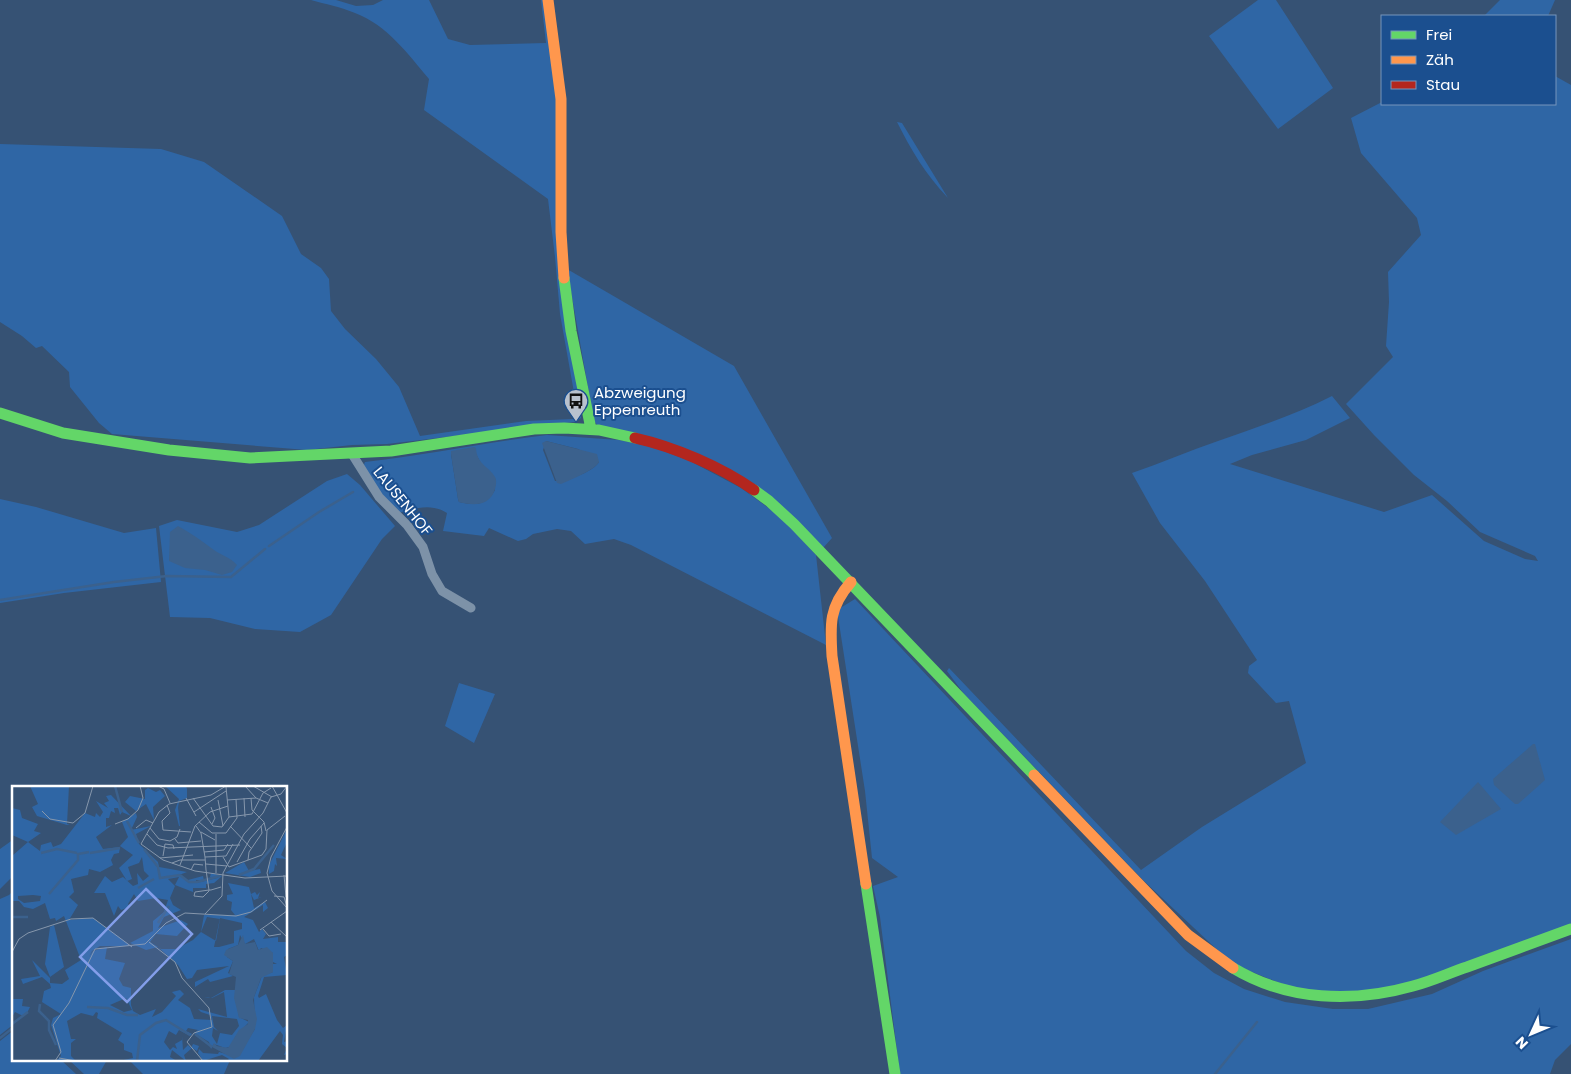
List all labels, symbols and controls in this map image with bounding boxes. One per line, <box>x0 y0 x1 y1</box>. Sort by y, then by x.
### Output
legend <box>1381 15 1556 105</box>
text: Frei <box>1426 24 1452 45</box>
text: Zäh <box>1426 49 1454 70</box>
text: Stau <box>1426 74 1460 95</box>
place label: Abzweigung Eppenreuth <box>594 382 686 420</box>
bus stop icon: Abzweigung Eppenreuth <box>563 388 589 422</box>
street label: LAUSENHOF <box>369 462 438 540</box>
inset map <box>12 786 288 1062</box>
north arrow <box>1506 1009 1556 1059</box>
text: N <box>1511 1032 1532 1054</box>

